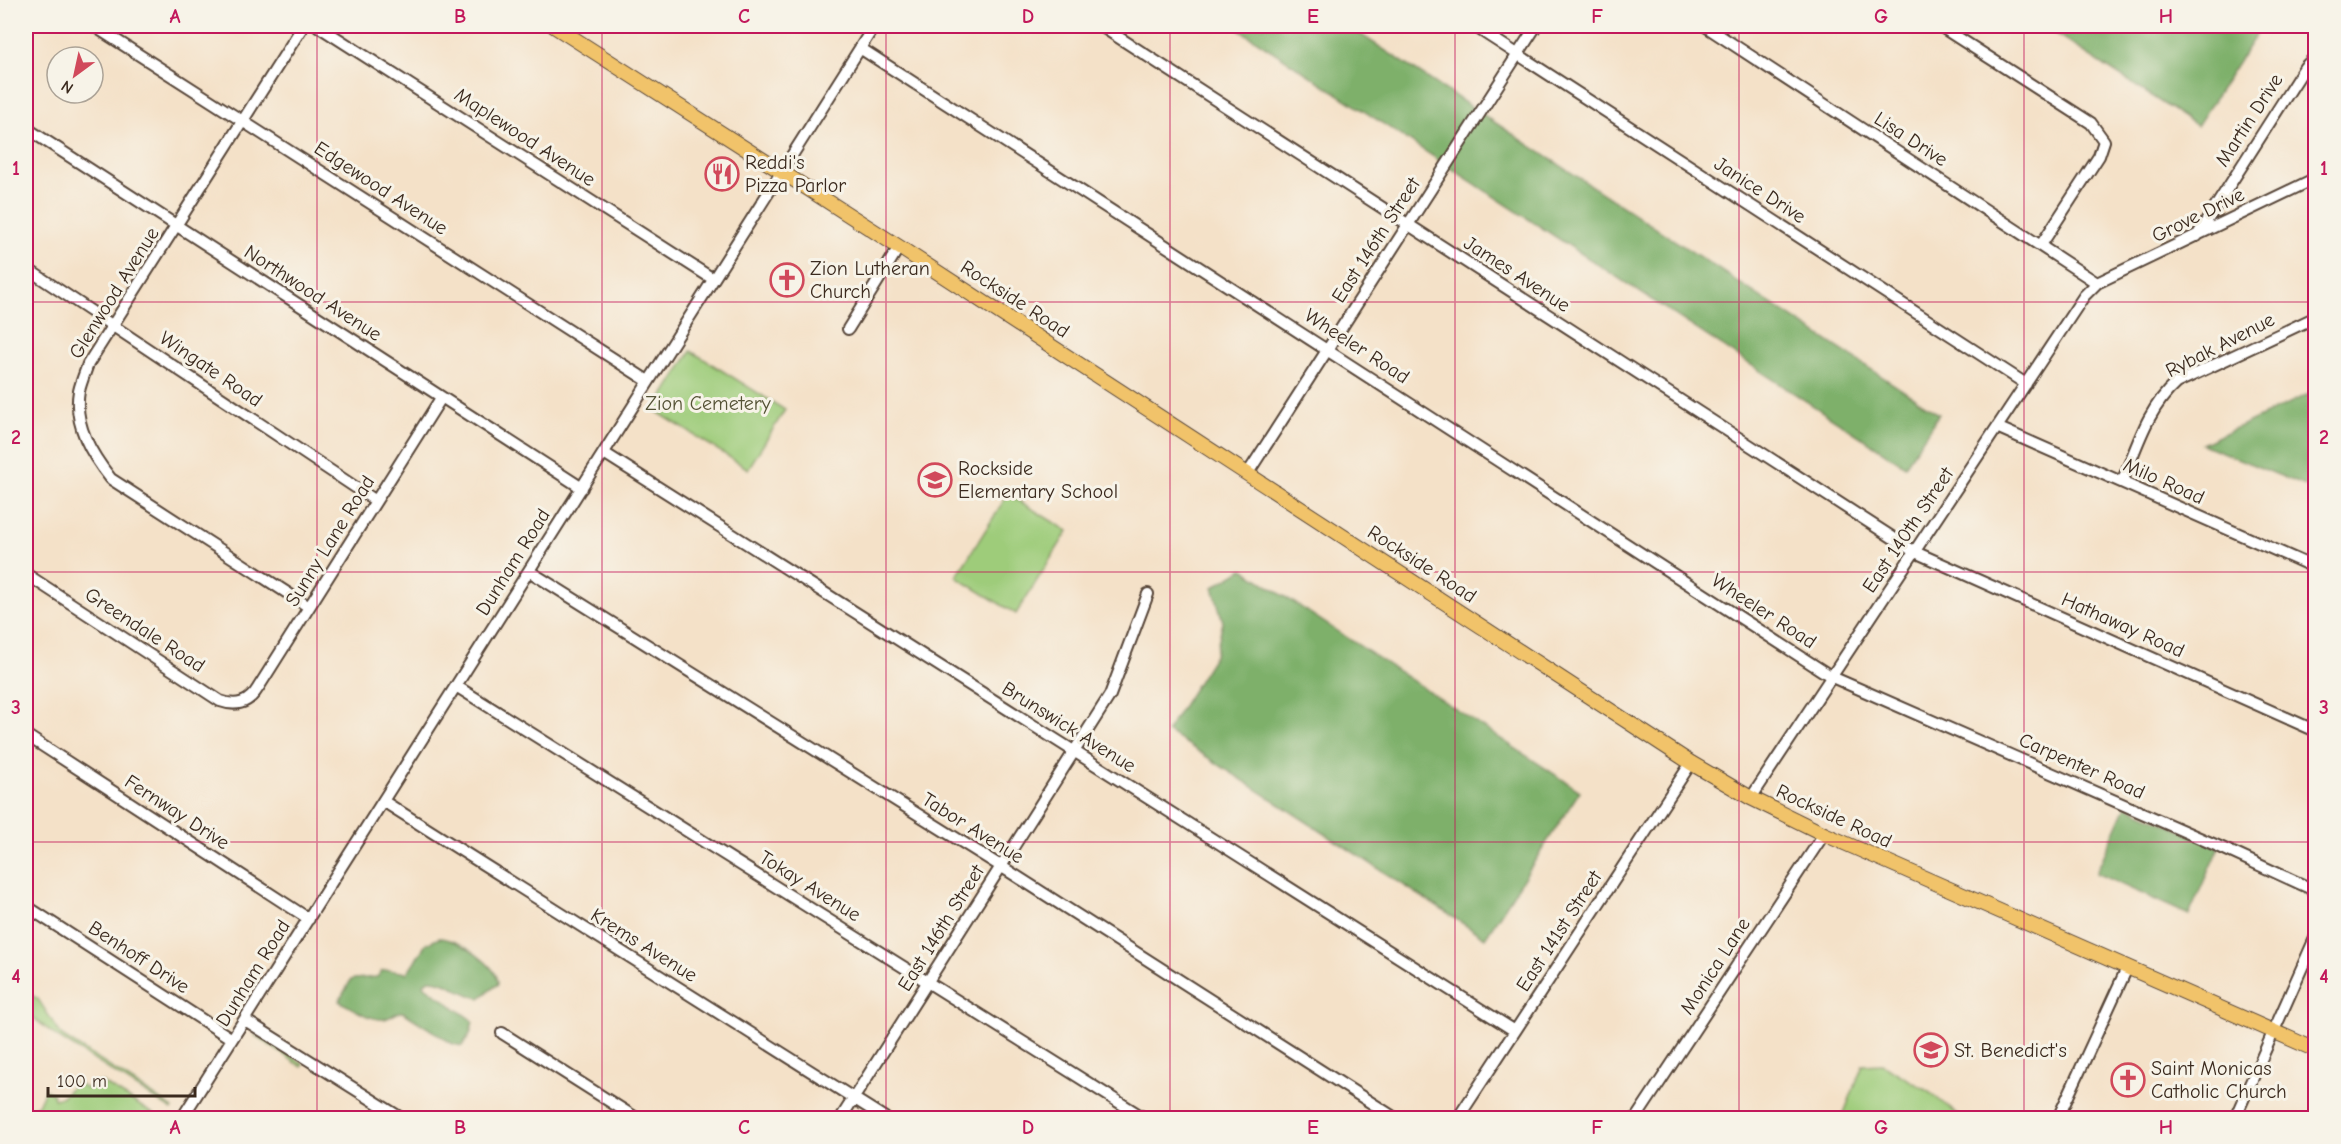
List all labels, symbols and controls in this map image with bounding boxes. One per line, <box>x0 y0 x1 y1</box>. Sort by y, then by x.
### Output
text: A <box>169 5 181 28</box>
text: B <box>454 5 466 28</box>
text: C <box>738 5 750 28</box>
text: D <box>1022 5 1034 28</box>
text: E <box>1307 5 1319 28</box>
text: F <box>1591 5 1603 28</box>
text: G <box>1874 5 1888 28</box>
text: H <box>2159 5 2173 28</box>
north arrow <box>45 45 105 105</box>
street label: Martin Drive <box>2210 69 2288 171</box>
text: N <box>58 76 77 97</box>
street label: Maplewood Avenue <box>450 83 600 191</box>
street label: Lisa Drive <box>1870 107 1952 171</box>
street label: Edgewood Avenue <box>310 136 452 240</box>
place label: Reddi's Pizza Parlor <box>745 151 846 197</box>
street label: Janice Drive <box>1710 152 1810 228</box>
restaurant icon: Reddi's Pizza Parlor <box>704 156 740 192</box>
text: 1 <box>12 157 20 180</box>
text: 1 <box>2320 157 2328 180</box>
street label: East 146th Street <box>1327 172 1426 307</box>
street label: Grove Drive <box>2148 183 2248 247</box>
street label: Glenwood Avenue <box>64 223 164 363</box>
street label: James Avenue <box>1460 231 1574 317</box>
street label: Northwood Avenue <box>240 240 386 346</box>
street label: Rockside Road <box>956 255 1074 343</box>
place label: Zion Lutheran Church <box>810 257 930 303</box>
church icon: Zion Lutheran Church <box>769 262 805 298</box>
street label: Wheeler Road <box>1300 304 1414 388</box>
street label: Rybak Avenue <box>2162 308 2278 382</box>
street label: Wingate Road <box>155 326 267 412</box>
park label: Zion Cemetery <box>645 392 771 415</box>
text: 2 <box>11 426 21 449</box>
text: 2 <box>2319 426 2329 449</box>
street label: Milo Road <box>2120 453 2208 509</box>
place label: Rockside Elementary School <box>958 457 1118 503</box>
school or university icon: Rockside Elementary School <box>917 462 953 498</box>
street label: East 140th Street <box>1858 462 1959 597</box>
street label: Sunny Lane Road <box>281 471 379 611</box>
street label: Dunham Road <box>471 504 555 620</box>
street label: Rockside Road <box>1363 520 1481 608</box>
street label: Wheeler Road <box>1707 569 1821 653</box>
street label: Greendale Road <box>81 583 209 677</box>
street label: Hathaway Road <box>2058 588 2188 662</box>
street label: Brunswick Avenue <box>998 677 1140 777</box>
text: 3 <box>11 696 21 719</box>
text: 3 <box>2319 696 2329 719</box>
street label: Carpenter Road <box>2016 728 2148 804</box>
street label: Fernway Drive <box>120 770 234 854</box>
street label: Rockside Road <box>1773 779 1895 853</box>
street label: Tabor Avenue <box>918 788 1028 868</box>
street label: Tokay Avenue <box>755 846 865 926</box>
street label: East 146th Street <box>893 859 990 995</box>
street label: East 141st Street <box>1511 865 1607 996</box>
street label: Krems Avenue <box>586 903 702 987</box>
street label: Monica Lane <box>1675 913 1755 1019</box>
street label: Dunham Road <box>211 915 295 1031</box>
street label: Benhoff Drive <box>84 916 194 998</box>
text: 4 <box>11 965 21 988</box>
text: 4 <box>2319 965 2329 988</box>
school or university icon: St. Benedict's <box>1913 1032 1949 1068</box>
place label: St. Benedict's <box>1954 1039 2067 1062</box>
place label: Saint Monicas Catholic Church <box>2151 1057 2287 1103</box>
scale bar <box>48 1060 195 1098</box>
church icon: Saint Monicas Catholic Church <box>2110 1062 2146 1098</box>
text: 100 m <box>57 1071 107 1092</box>
text: A <box>169 1116 181 1139</box>
text: B <box>454 1116 466 1139</box>
text: C <box>738 1116 750 1139</box>
text: D <box>1022 1116 1034 1139</box>
text: E <box>1307 1116 1319 1139</box>
text: F <box>1591 1116 1603 1139</box>
text: G <box>1874 1116 1888 1139</box>
text: H <box>2159 1116 2173 1139</box>

